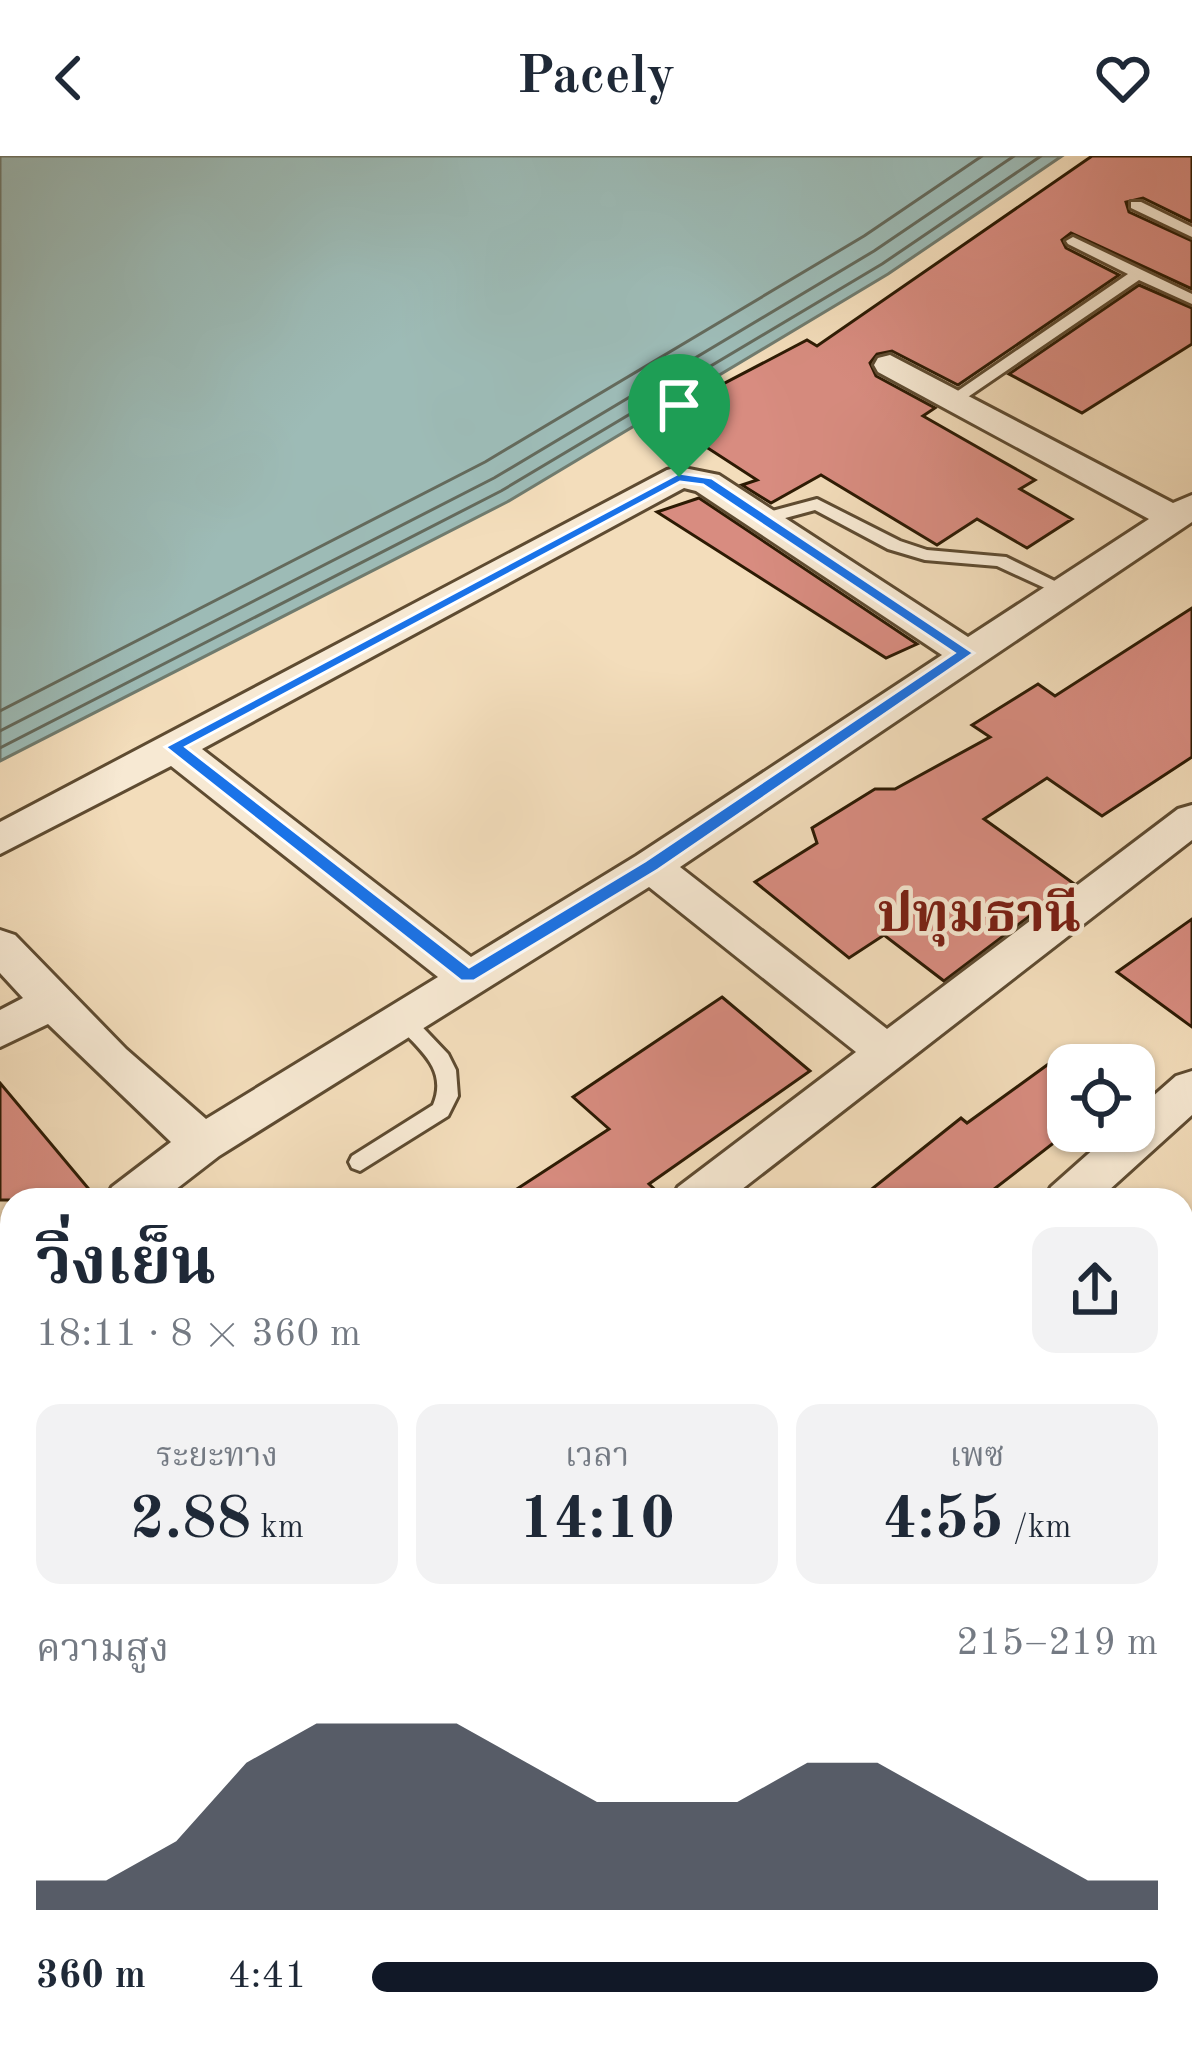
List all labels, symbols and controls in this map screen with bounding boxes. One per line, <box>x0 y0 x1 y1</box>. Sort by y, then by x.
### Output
icon: back <box>36 45 102 111</box>
icon: heart <box>1090 45 1156 111</box>
text: Pacely <box>517 51 675 105</box>
pin <box>628 354 730 477</box>
icon: arrive <box>646 372 712 438</box>
district label: ปทุมธานี <box>877 887 1081 947</box>
map controls <box>1047 1044 1155 1152</box>
button: locate <box>1047 1044 1155 1152</box>
button: share <box>1032 1227 1158 1353</box>
text: วิ่งเย็น <box>36 1233 216 1299</box>
text: 18:11 · 8 × 360 m <box>36 1315 361 1354</box>
text: ระยะทาง <box>156 1441 278 1474</box>
text: เวลา <box>565 1441 629 1474</box>
text: เพซ <box>949 1441 1005 1474</box>
text: 2.88 <box>130 1491 251 1551</box>
text: 14:10 <box>519 1491 675 1551</box>
text: 4:55 <box>883 1491 1004 1551</box>
text: km <box>251 1512 304 1545</box>
text: /km <box>1004 1512 1071 1545</box>
text: 215–219 m <box>956 1624 1158 1663</box>
text: ความสูง <box>36 1631 169 1670</box>
text: 360 m <box>36 1957 146 1996</box>
text: 4:41 <box>228 1957 307 1996</box>

